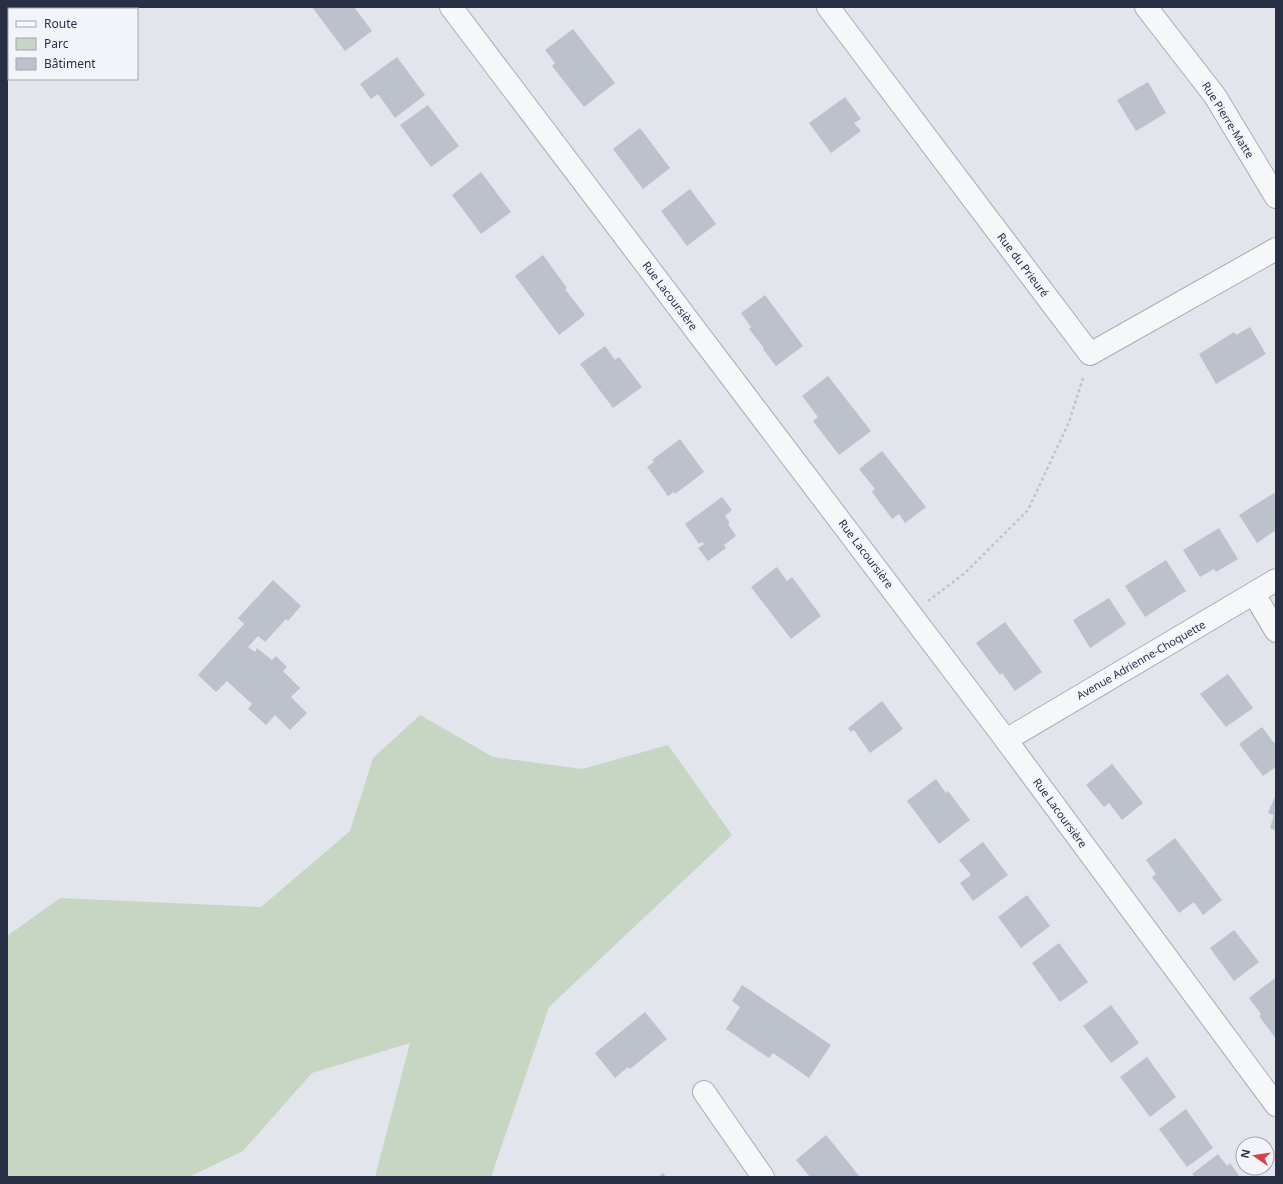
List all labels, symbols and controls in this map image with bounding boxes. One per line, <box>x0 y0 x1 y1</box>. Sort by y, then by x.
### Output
legend <box>8 8 138 80</box>
text: Route <box>44 15 77 32</box>
text: Parc <box>44 35 69 52</box>
text: Bâtiment <box>44 55 96 72</box>
street label: Rue Pierre-Matte <box>1199 79 1258 161</box>
street label: Rue du Prieuré <box>994 230 1052 300</box>
street label: Rue Lacoursière <box>640 258 701 333</box>
street label: Rue Lacoursière <box>836 516 897 591</box>
street label: Avenue Adrienne-Choquette <box>1074 616 1208 703</box>
street label: Rue Lacoursière <box>1030 775 1091 851</box>
north arrow <box>1235 1136 1275 1176</box>
text: N <box>1236 1148 1253 1160</box>

